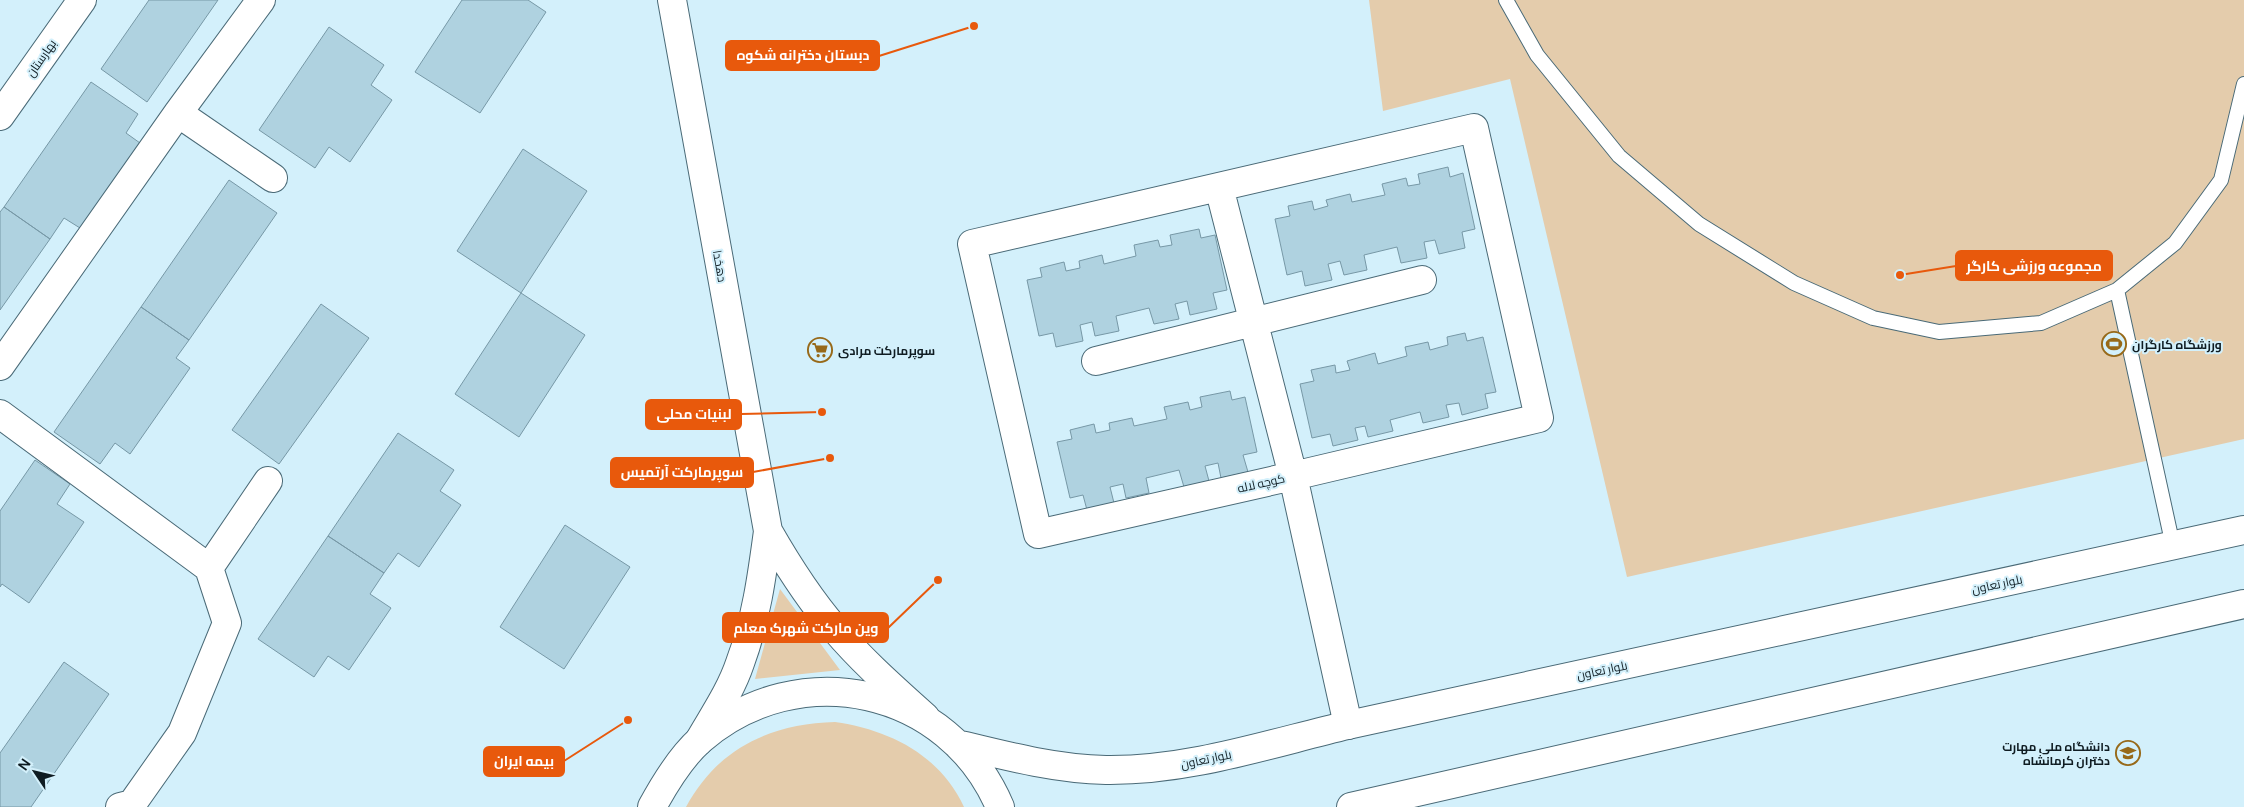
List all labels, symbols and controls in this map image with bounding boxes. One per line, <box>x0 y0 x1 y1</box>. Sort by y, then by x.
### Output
street label: بهارستان <box>22 36 60 80</box>
callout: دبستان دخترانه شکوه <box>726 41 879 70</box>
text: دبستان دخترانه شکوه <box>736 45 870 64</box>
street label: دهخدا <box>709 249 731 284</box>
callout: مجموعه ورزشی کارگر <box>1956 251 2112 280</box>
text: مجموعه ورزشی کارگر <box>1965 256 2102 275</box>
sports icon: ورزشگاه کارگران <box>2101 331 2127 357</box>
place label: ورزشگاه کارگران <box>2132 336 2222 353</box>
supermarket icon: سوپرمارکت مرادی <box>807 337 833 363</box>
place label: سوپرمارکت مرادی <box>838 342 935 360</box>
callout: لبنیات محلی <box>646 400 741 429</box>
text: لبنیات محلی <box>656 404 732 423</box>
callout: سوپرمارکت آرتمیس <box>611 458 753 487</box>
text: سوپرمارکت آرتمیس <box>621 462 743 483</box>
street label: کوچه لاله <box>1236 469 1287 498</box>
street label: بلوار تعاون <box>1970 570 2024 598</box>
callout: وین مارکت شهرک معلم <box>723 613 888 642</box>
text: وین مارکت شهرک معلم <box>734 618 878 638</box>
street label: بلوار تعاون <box>1575 656 1629 684</box>
place label: دانشگاه ملی مهارت دختران کرمانشاه <box>2002 738 2110 769</box>
school or university icon: دانشگاه ملی مهارت دختران کرمانشاه <box>2115 740 2141 766</box>
street label: بلوار تعاون <box>1179 745 1233 773</box>
north arrow <box>10 747 60 797</box>
callout: بیمه ایران <box>484 747 564 776</box>
text: بیمه ایران <box>494 751 554 770</box>
text: N <box>13 755 35 774</box>

